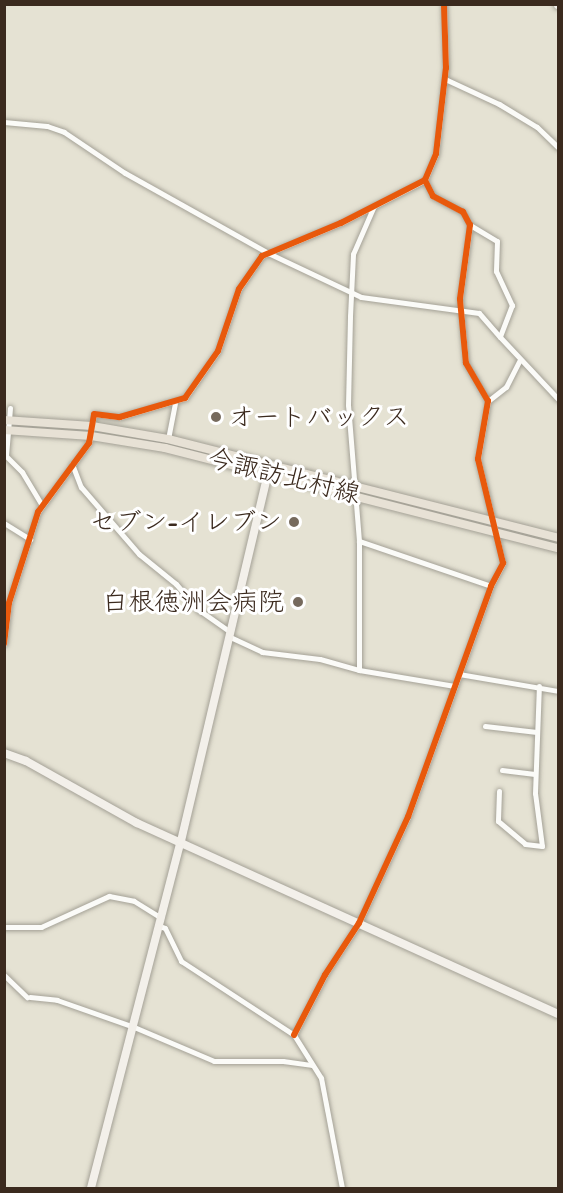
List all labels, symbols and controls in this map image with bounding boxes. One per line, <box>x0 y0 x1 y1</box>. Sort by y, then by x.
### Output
place label: オートバックス <box>228 401 410 433</box>
marker: オートバックス <box>209 410 223 424</box>
street label: 今諏訪北村線 <box>205 442 363 510</box>
place label: セブン-イレブン <box>90 506 282 538</box>
marker: セブン-イレブン <box>287 515 301 529</box>
place label: 白根徳洲会病院 <box>102 586 284 618</box>
marker: 白根徳洲会病院 <box>289 593 307 611</box>

